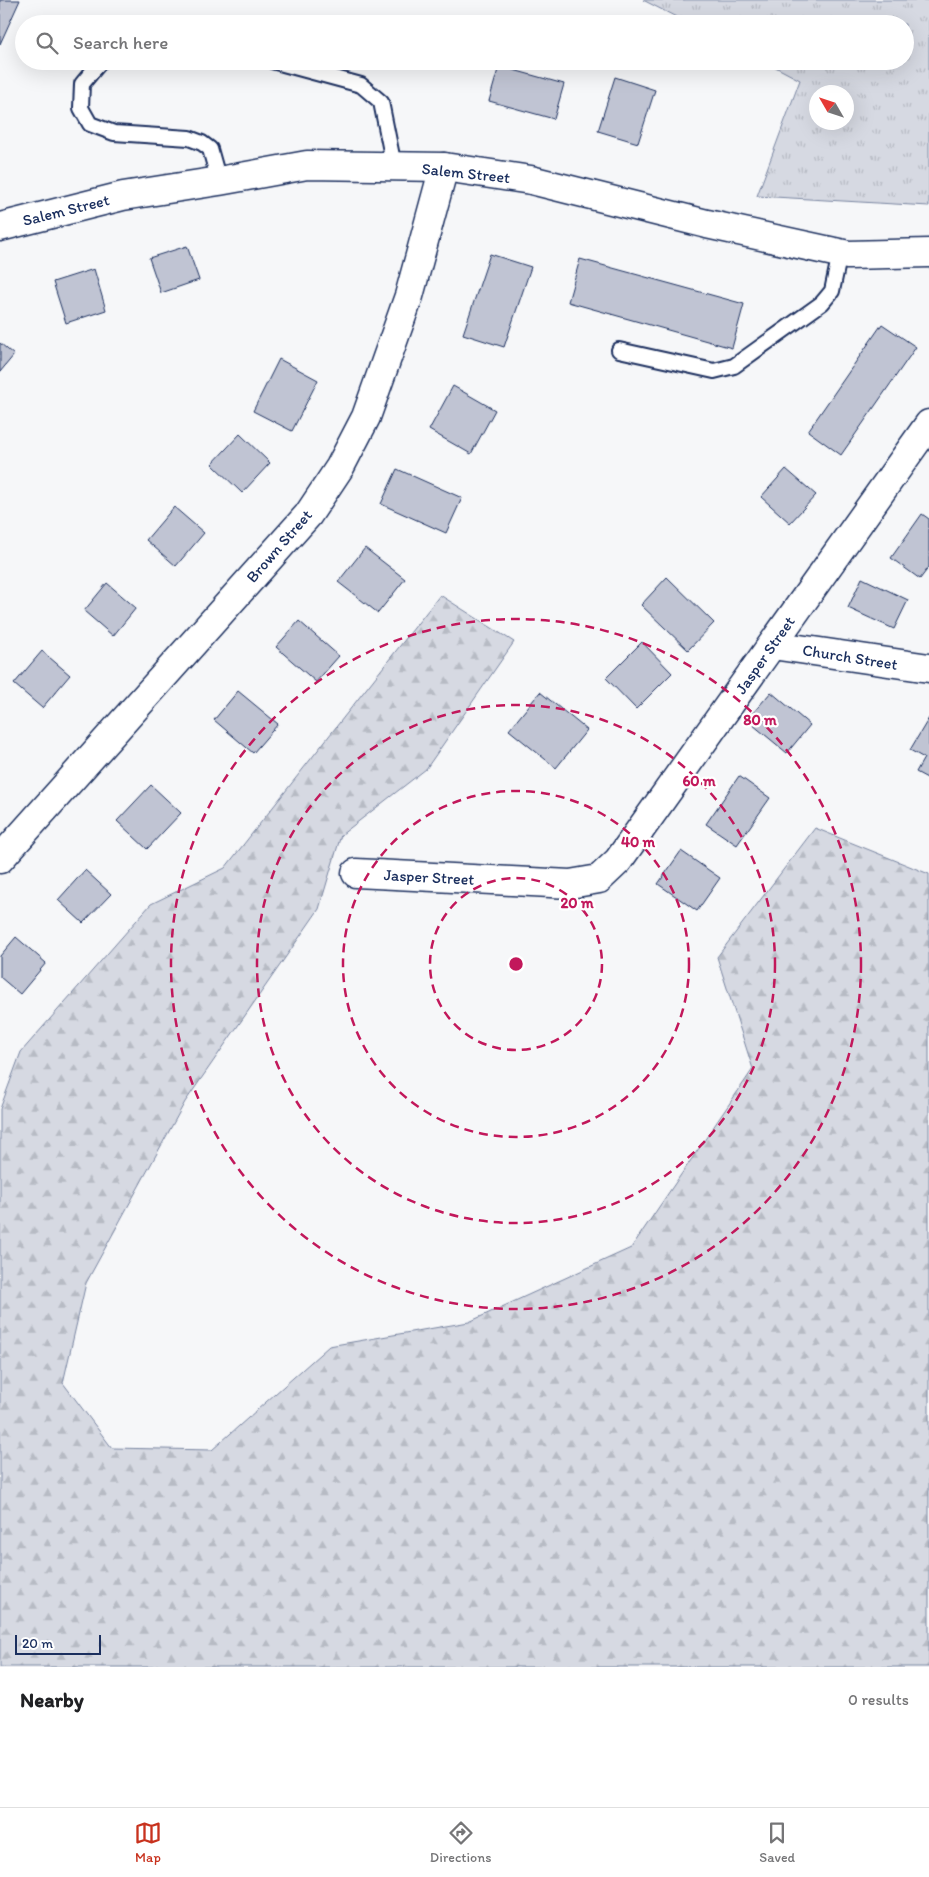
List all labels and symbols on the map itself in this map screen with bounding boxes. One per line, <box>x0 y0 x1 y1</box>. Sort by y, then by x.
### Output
north arrow <box>809 85 854 130</box>
street label: Salem Street <box>421 159 511 187</box>
street label: Salem Street <box>21 190 111 230</box>
street label: Brown Street <box>242 506 316 586</box>
street label: Jasper Street <box>731 612 799 698</box>
street label: Church Street <box>801 640 899 674</box>
text: 80 m <box>743 711 777 729</box>
text: 60 m <box>682 772 716 790</box>
text: 40 m <box>621 833 656 851</box>
street label: Jasper Street <box>383 865 475 889</box>
text: 20 m <box>560 894 594 912</box>
centre of rings <box>507 955 525 973</box>
scale bar <box>15 1632 101 1655</box>

